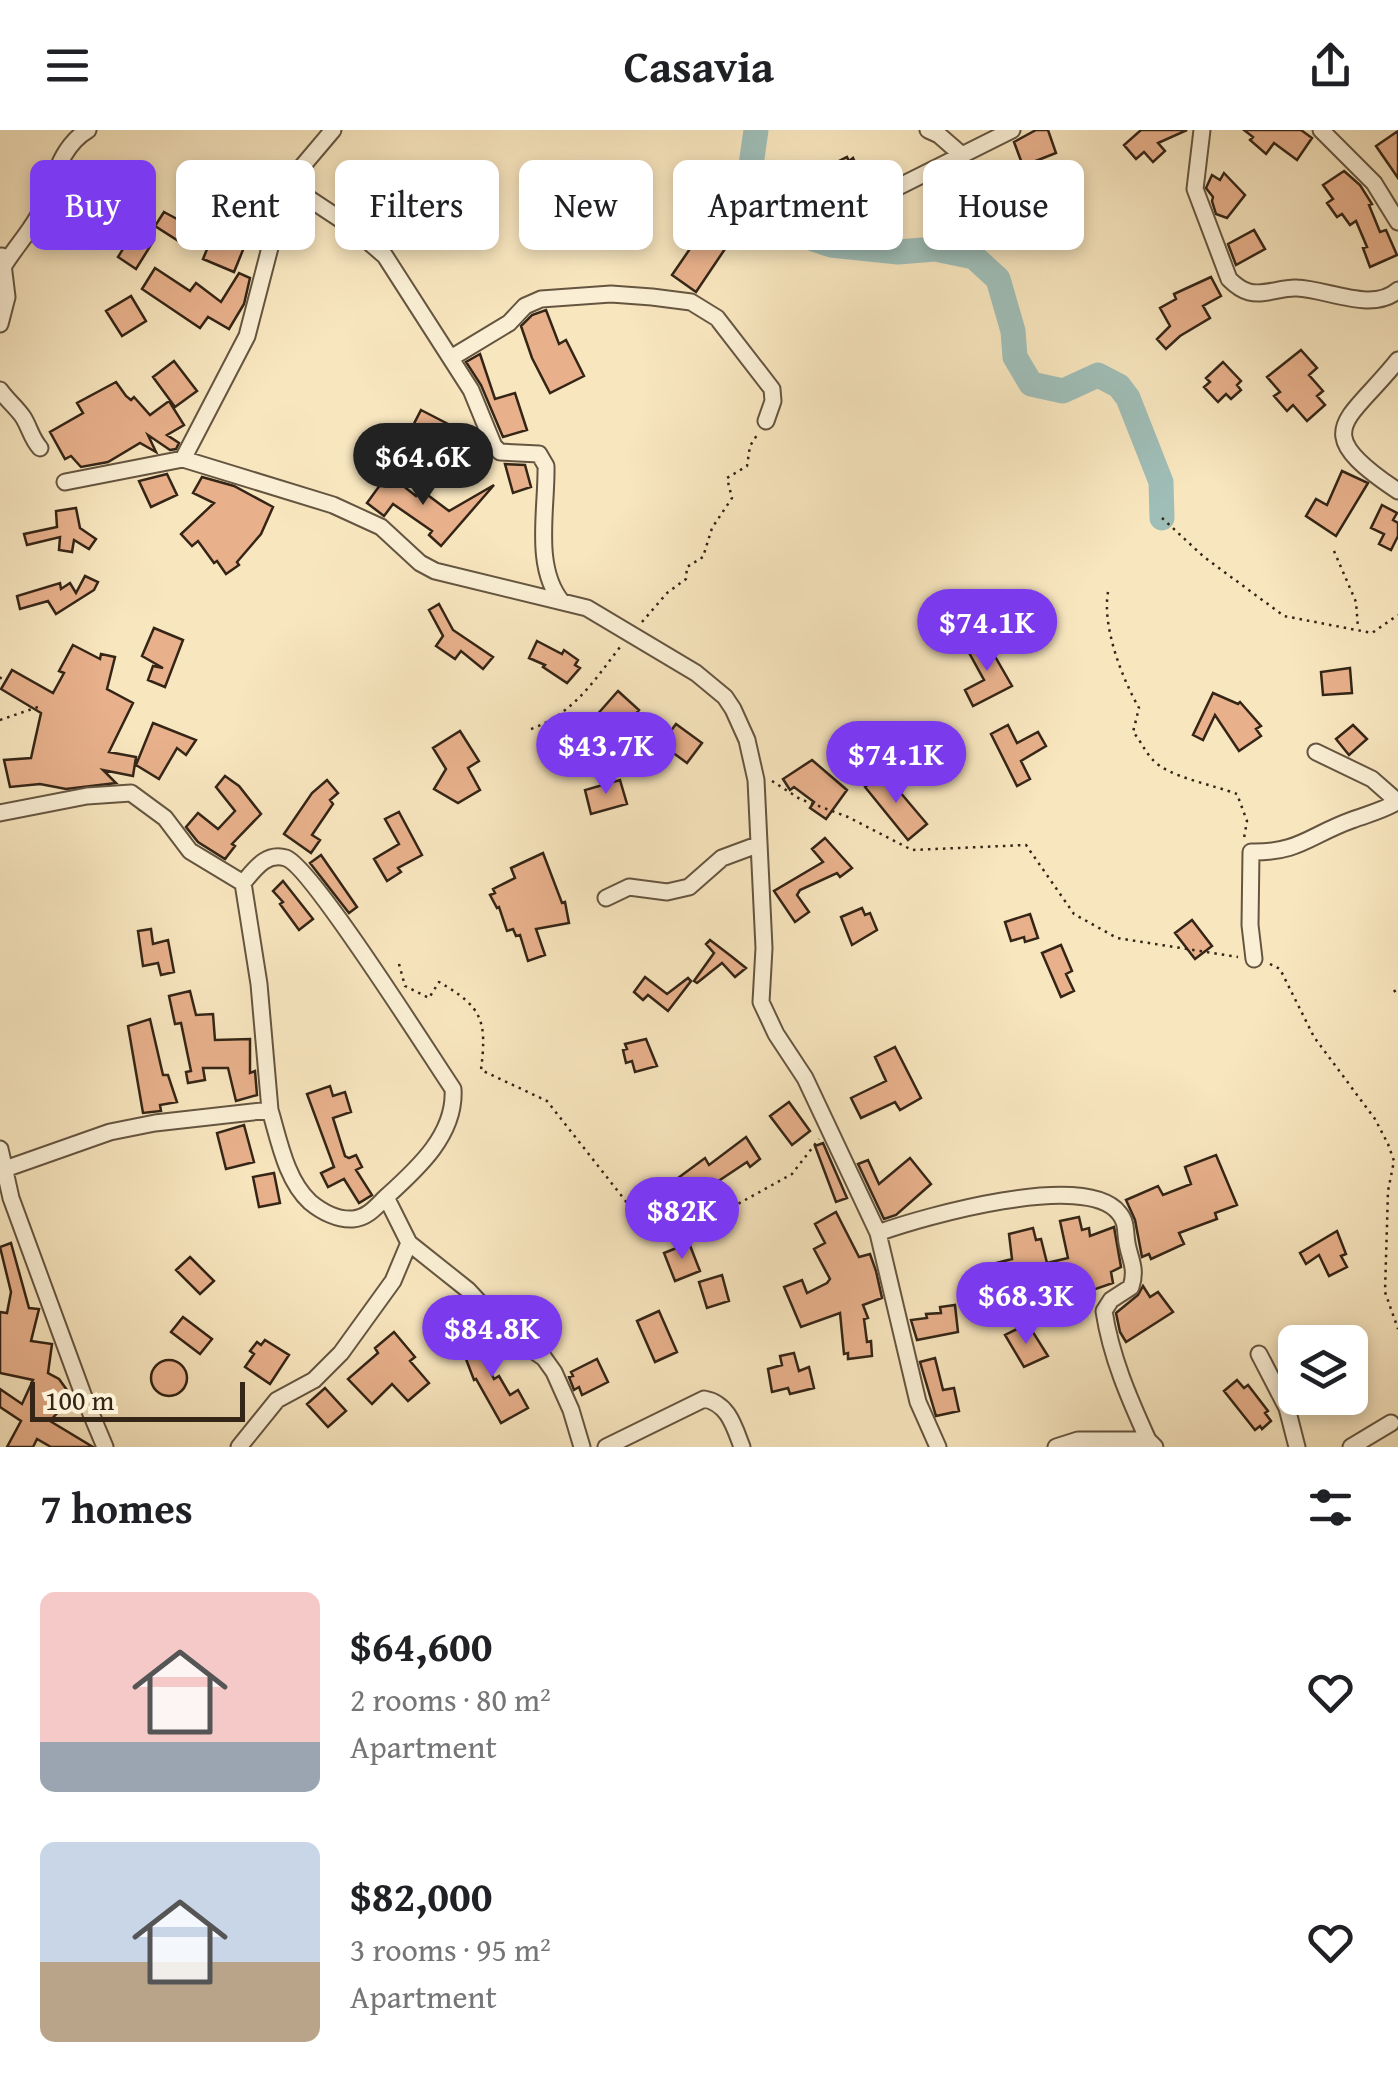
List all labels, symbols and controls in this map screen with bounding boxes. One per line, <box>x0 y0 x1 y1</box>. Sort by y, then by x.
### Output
text: Casavia <box>624 33 774 98</box>
icon: menu <box>40 38 95 93</box>
icon: share <box>1303 38 1358 93</box>
chip: Buy <box>30 160 156 250</box>
chip: Rent <box>176 160 315 250</box>
chip: Filters <box>335 160 499 250</box>
chip: New <box>519 160 653 250</box>
chip: Apartment <box>673 160 903 250</box>
chip: House <box>923 160 1084 250</box>
pin: $64.6K <box>342 423 504 508</box>
text: $64.6K <box>375 432 471 479</box>
pin: $74.1K <box>906 589 1068 674</box>
text: $74.1K <box>939 598 1035 645</box>
pin: $43.7K <box>525 712 687 797</box>
text: $43.7K <box>558 721 654 768</box>
pin: $74.1K <box>815 721 977 806</box>
text: $74.1K <box>848 730 944 777</box>
pin: $82K <box>623 1177 741 1262</box>
text: $82K <box>647 1186 717 1233</box>
pin: $68.3K <box>945 1262 1107 1347</box>
text: $68.3K <box>978 1271 1074 1318</box>
pin: $84.8K <box>411 1295 573 1380</box>
text: $84.8K <box>444 1304 540 1351</box>
map controls <box>1278 1325 1368 1415</box>
button: layers <box>1278 1325 1368 1415</box>
scale bar <box>30 1377 245 1422</box>
text: 100 m <box>45 1379 114 1420</box>
text: 7 homes <box>40 1477 193 1538</box>
icon: filters <box>1303 1480 1358 1535</box>
text: $64,600 <box>350 1615 492 1676</box>
icon: home <box>120 1632 240 1752</box>
icon: heart <box>1303 1665 1358 1720</box>
text: 2 rooms · 80 m² <box>350 1676 551 1723</box>
text: Apartment <box>350 1723 497 1770</box>
text: $82,000 <box>350 1865 492 1926</box>
icon: home <box>120 1882 240 2002</box>
icon: heart <box>1303 1915 1358 1970</box>
text: 3 rooms · 95 m² <box>350 1926 551 1973</box>
text: Apartment <box>350 1973 497 2020</box>

